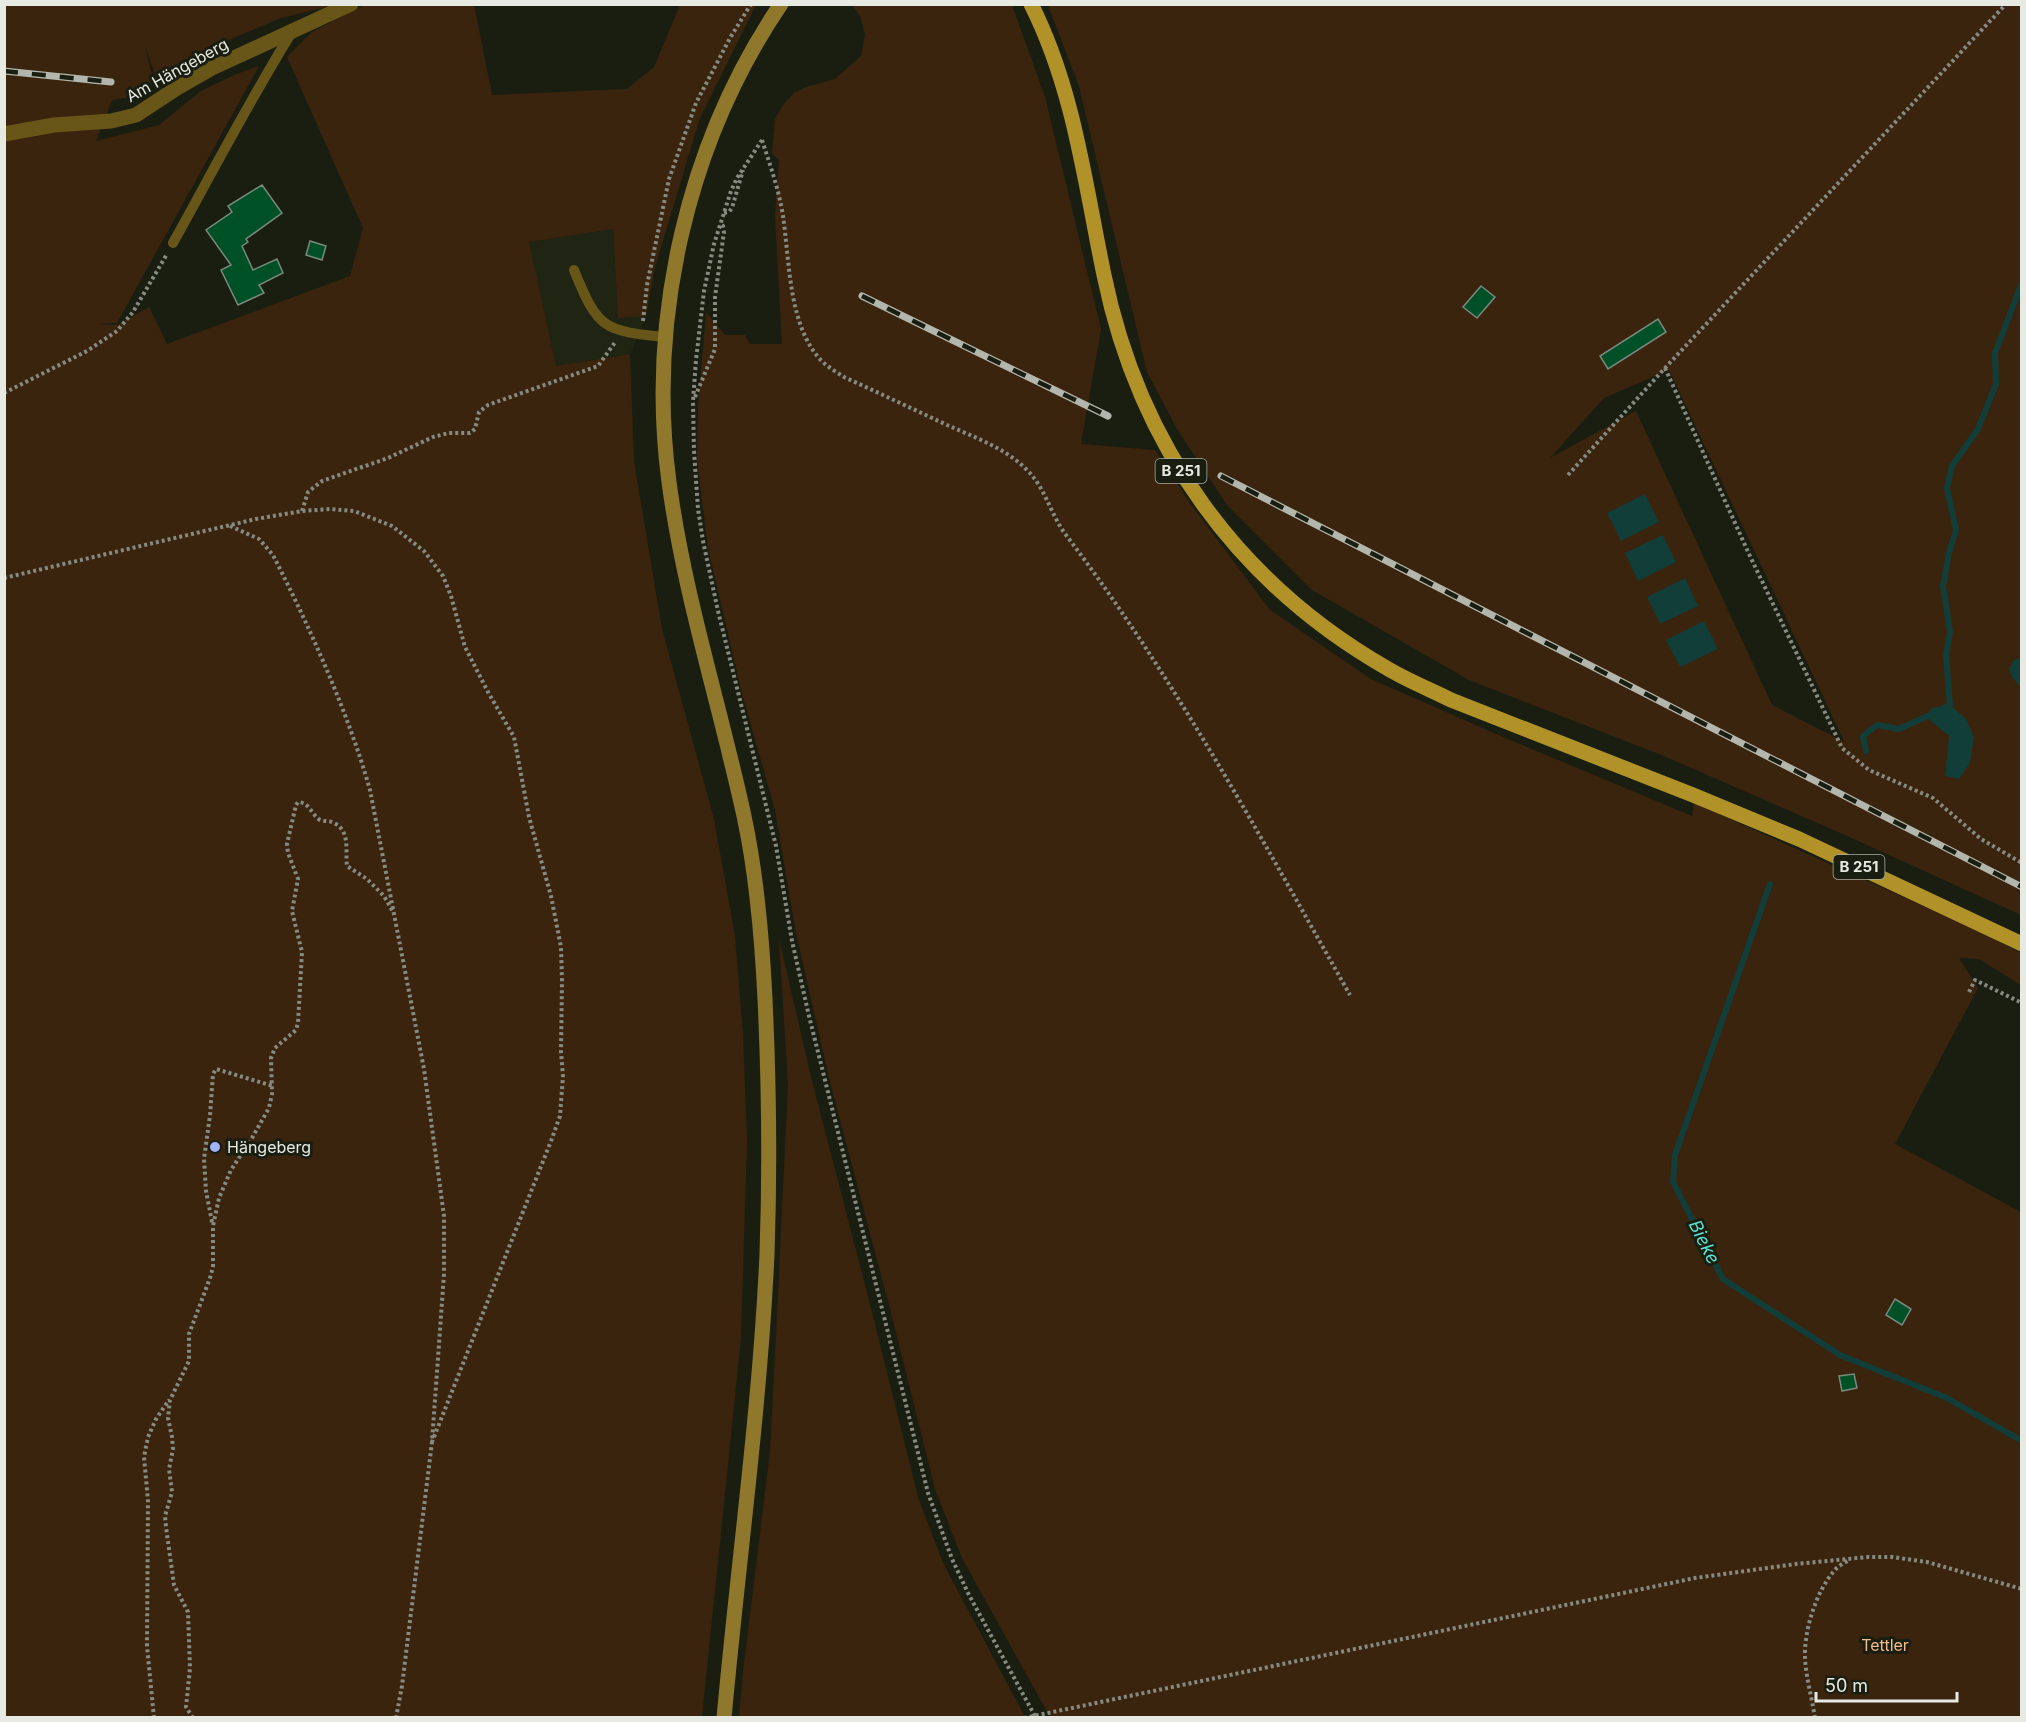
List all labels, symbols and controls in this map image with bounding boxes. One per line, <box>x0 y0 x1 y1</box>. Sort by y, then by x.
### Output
street label: Am Hängeberg <box>122 34 232 106</box>
road number: B 251 <box>1156 459 1206 483</box>
road number: B 251 <box>1834 855 1884 879</box>
place label: Hängeberg <box>227 1137 311 1157</box>
marker: Hängeberg <box>208 1140 222 1154</box>
water label: Bieke <box>1685 1216 1724 1267</box>
park label: Tettler <box>1861 1635 1909 1655</box>
scale bar <box>1816 1665 1957 1703</box>
text: 50 m <box>1825 1675 1868 1696</box>

